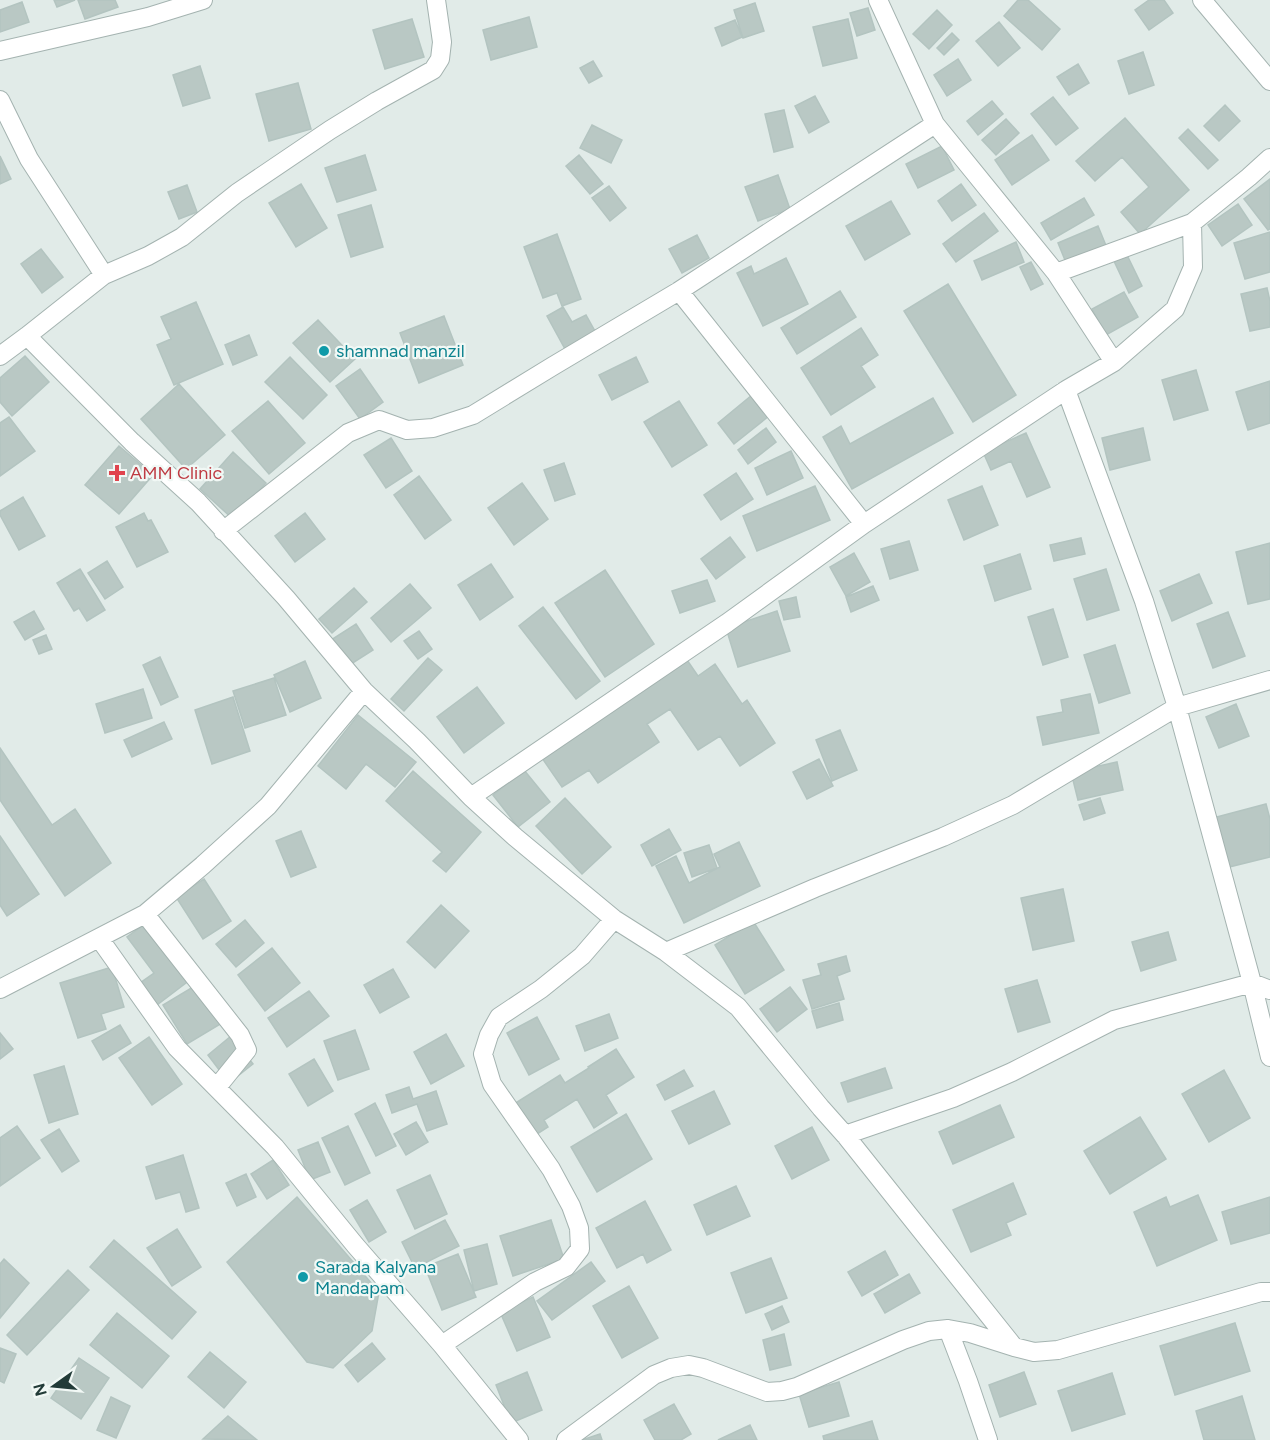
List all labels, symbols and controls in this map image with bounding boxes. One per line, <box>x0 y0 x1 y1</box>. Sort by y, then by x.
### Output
place label: shamnad manzil <box>336 340 465 362</box>
marker: shamnad manzil <box>317 344 331 358</box>
place label: AMM Clinic <box>130 462 222 484</box>
marker: AMM Clinic <box>108 464 126 482</box>
place label: Sarada Kalyana Mandapam <box>315 1256 436 1299</box>
marker: Sarada Kalyana Mandapam <box>296 1270 310 1284</box>
north arrow <box>24 1356 84 1416</box>
text: N <box>29 1381 51 1398</box>

